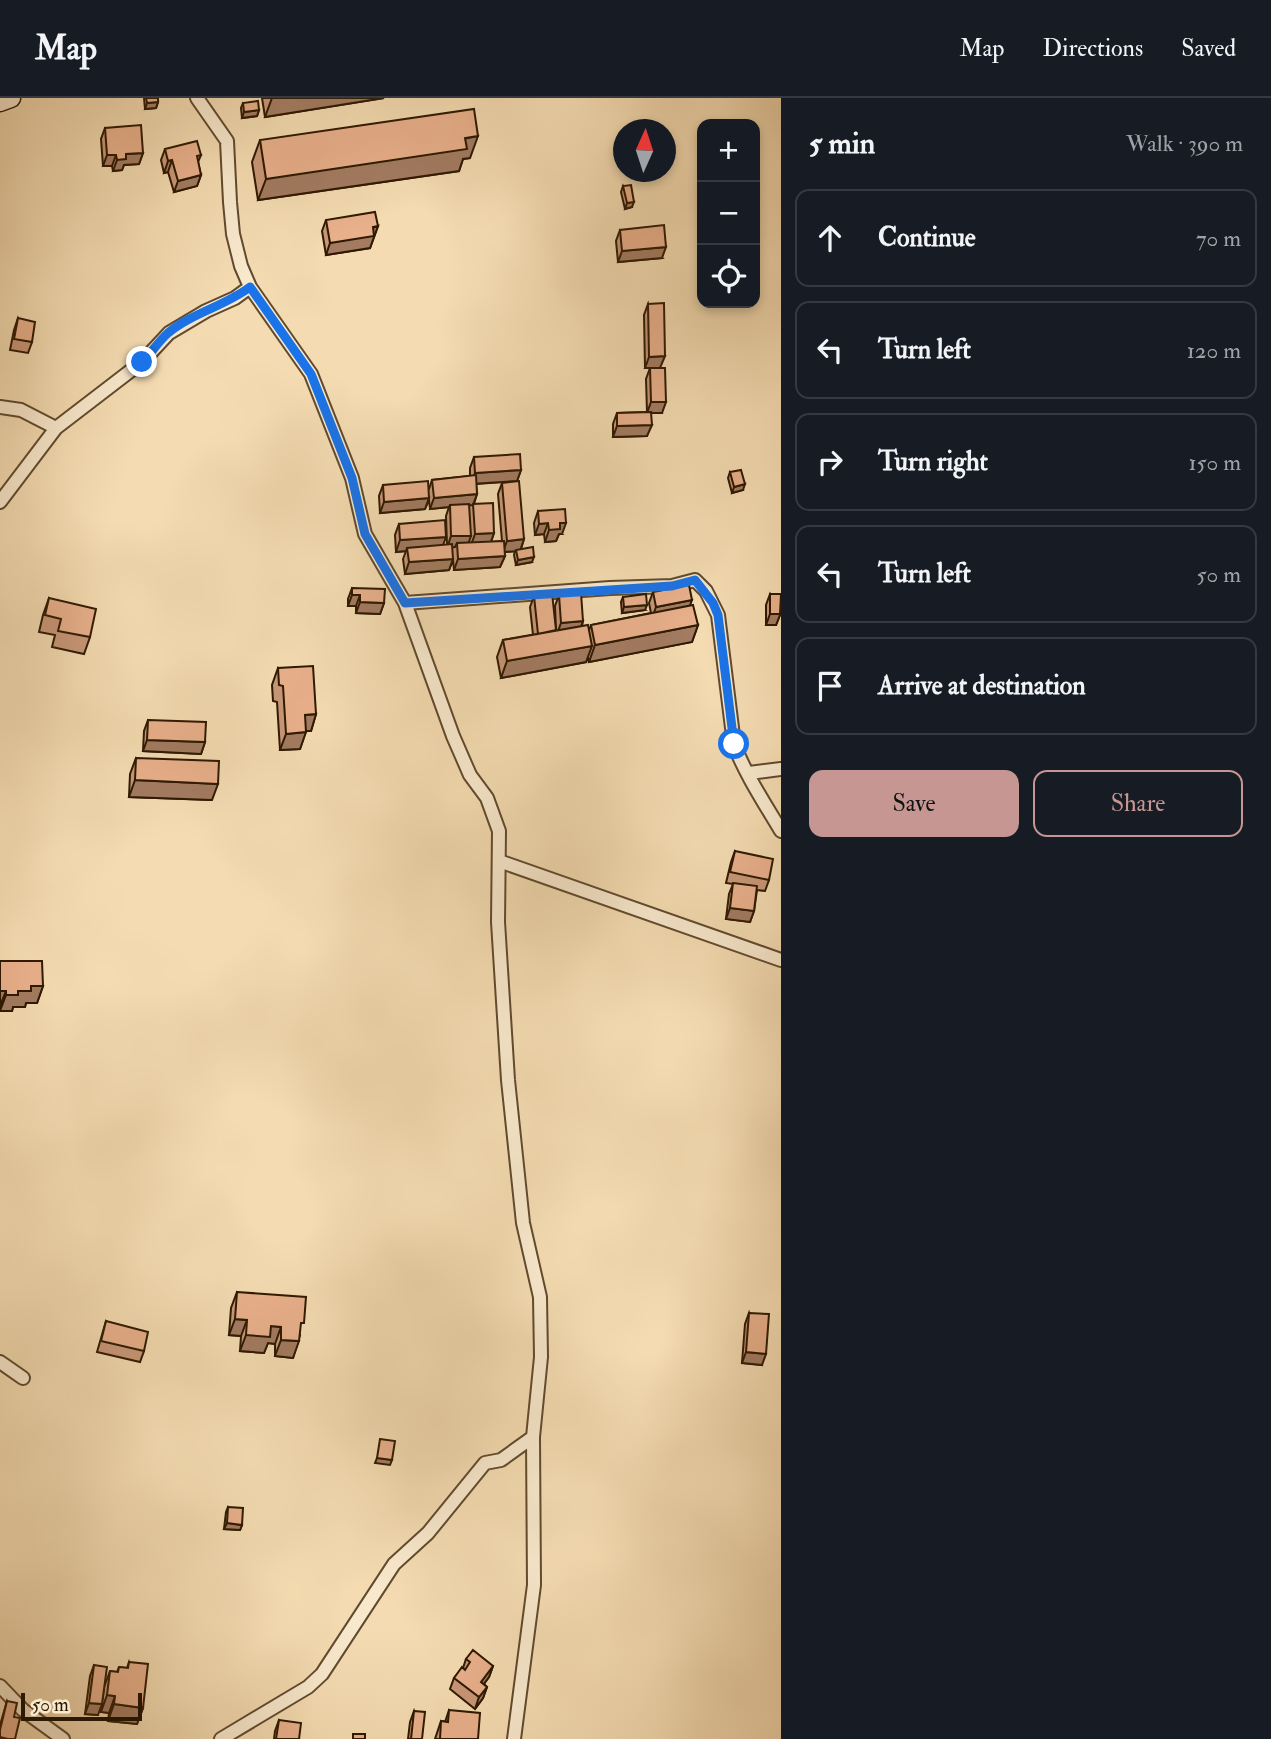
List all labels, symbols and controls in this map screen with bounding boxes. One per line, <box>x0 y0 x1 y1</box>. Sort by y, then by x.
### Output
text: Map <box>35 28 97 69</box>
text: Map <box>959 33 1004 64</box>
text: Directions <box>1042 33 1143 64</box>
text: Saved <box>1181 33 1236 64</box>
north arrow <box>613 119 676 182</box>
map controls <box>697 119 760 308</box>
button: + <box>697 119 760 182</box>
text: 5 min <box>809 125 875 162</box>
text: Walk · 390 m <box>1126 129 1243 158</box>
button: − <box>697 182 760 245</box>
icon: ahead <box>811 219 849 257</box>
text: Continue <box>878 222 976 254</box>
text: 70 m <box>1196 224 1241 253</box>
button: locate <box>697 245 760 308</box>
icon: left <box>811 331 849 369</box>
text: Turn left <box>878 334 971 366</box>
text: 120 m <box>1187 336 1241 365</box>
route end <box>126 346 157 377</box>
icon: right <box>811 443 849 481</box>
text: Turn right <box>878 446 988 478</box>
text: 150 m <box>1188 448 1241 477</box>
icon: left <box>811 555 849 593</box>
text: Turn left <box>878 558 971 590</box>
text: 50 m <box>1197 560 1241 589</box>
icon: arrive <box>811 667 849 705</box>
text: Arrive at destination <box>878 670 1086 702</box>
route start <box>718 728 749 759</box>
button: Save <box>809 770 1019 837</box>
button: Share <box>1033 770 1243 837</box>
scale bar <box>21 1690 142 1722</box>
text: 50 m <box>32 1693 69 1717</box>

